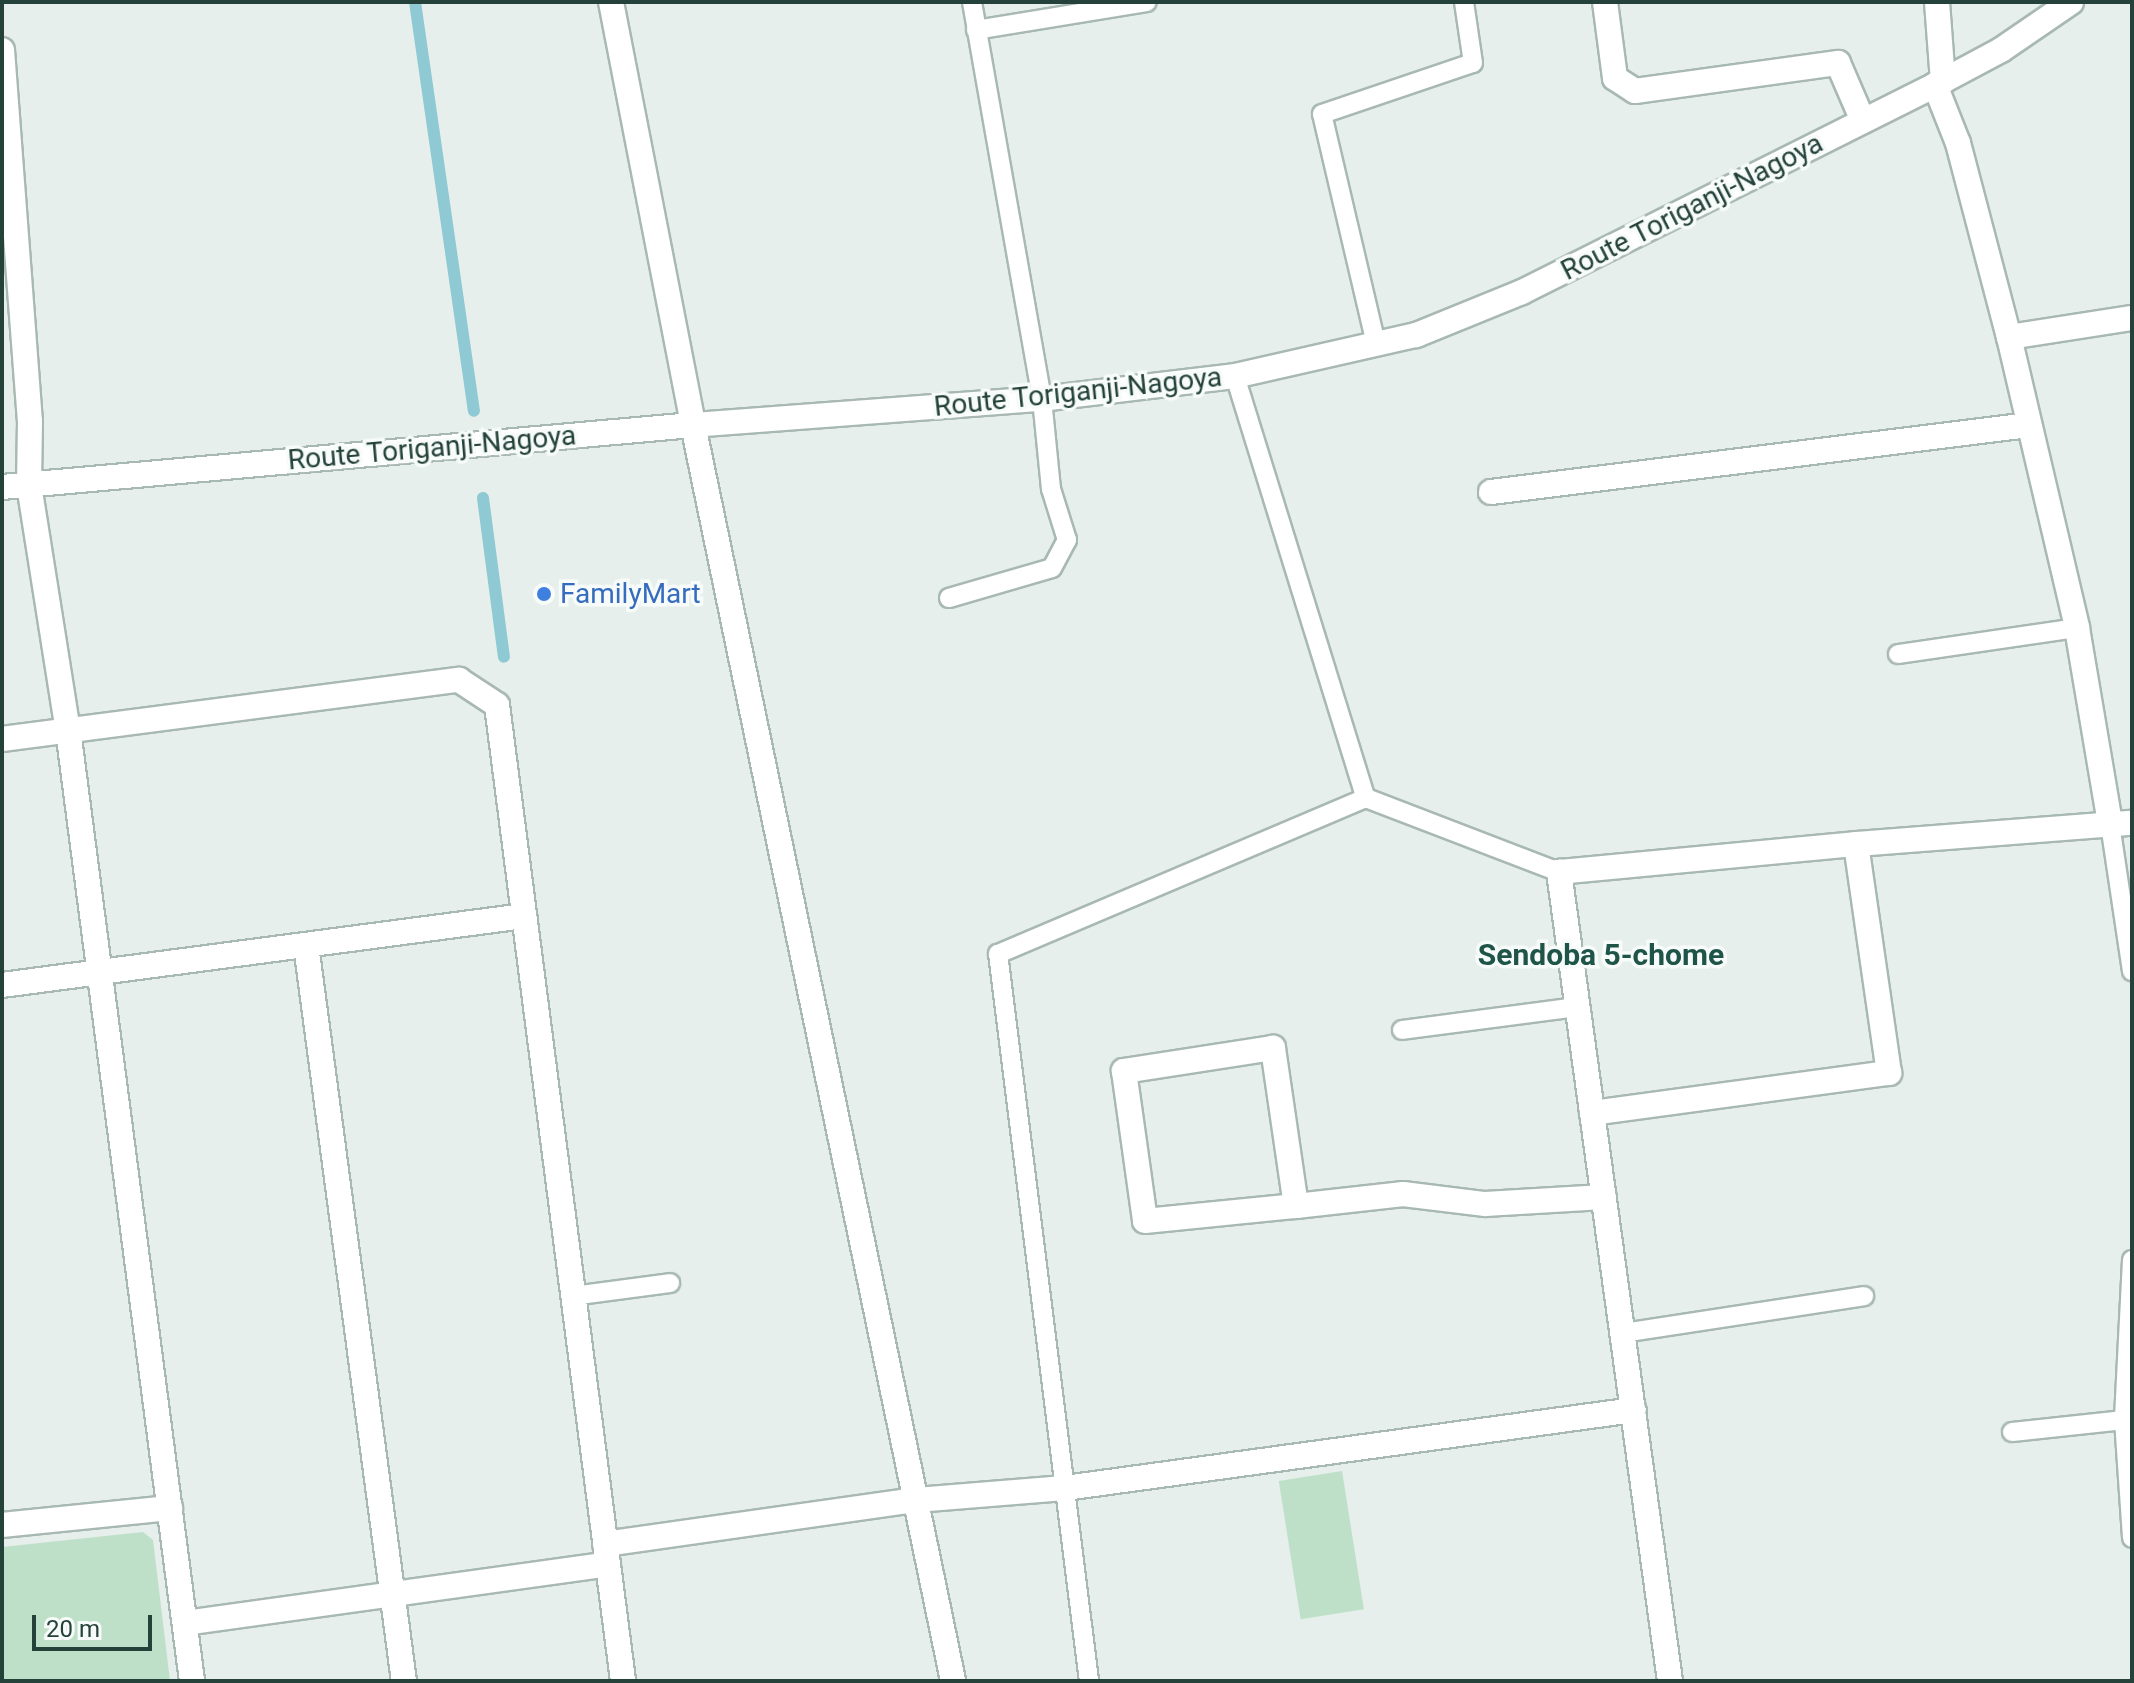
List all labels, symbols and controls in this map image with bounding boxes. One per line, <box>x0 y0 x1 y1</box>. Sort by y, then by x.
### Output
street label: Route Toriganji-Nagoya <box>1555 126 1829 288</box>
street label: Route Toriganji-Nagoya <box>932 360 1224 424</box>
street label: Route Toriganji-Nagoya <box>286 419 578 477</box>
place label: FamilyMart <box>560 577 701 611</box>
marker: FamilyMart <box>535 585 553 603</box>
district label: Sendoba 5-chome <box>1478 937 1724 973</box>
scale bar <box>36 1599 156 1649</box>
text: 20 m <box>46 1615 100 1643</box>

